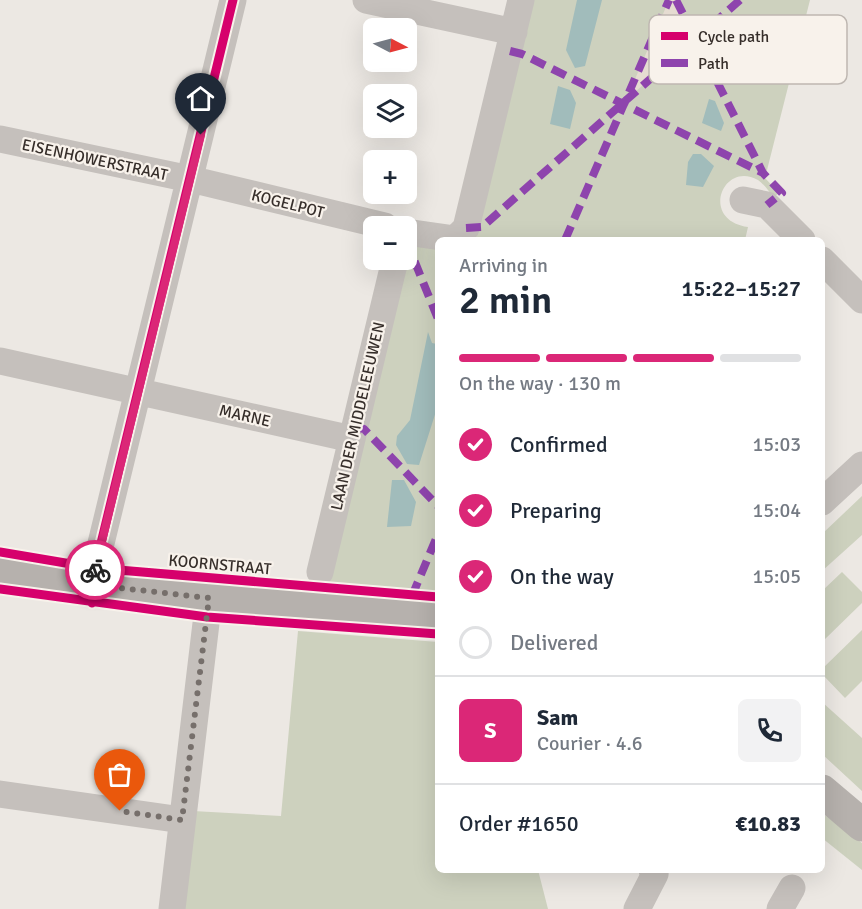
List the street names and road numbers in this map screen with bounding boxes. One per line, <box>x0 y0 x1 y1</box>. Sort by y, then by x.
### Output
street label: EISENHOWERSTRAAT <box>20 135 170 185</box>
street label: KOGELPOT <box>249 185 326 223</box>
street label: LAAN DER MIDDELEEUWEN <box>327 320 389 512</box>
street label: MARNE <box>217 400 272 432</box>
street label: KOORNSTRAAT <box>168 551 272 579</box>

